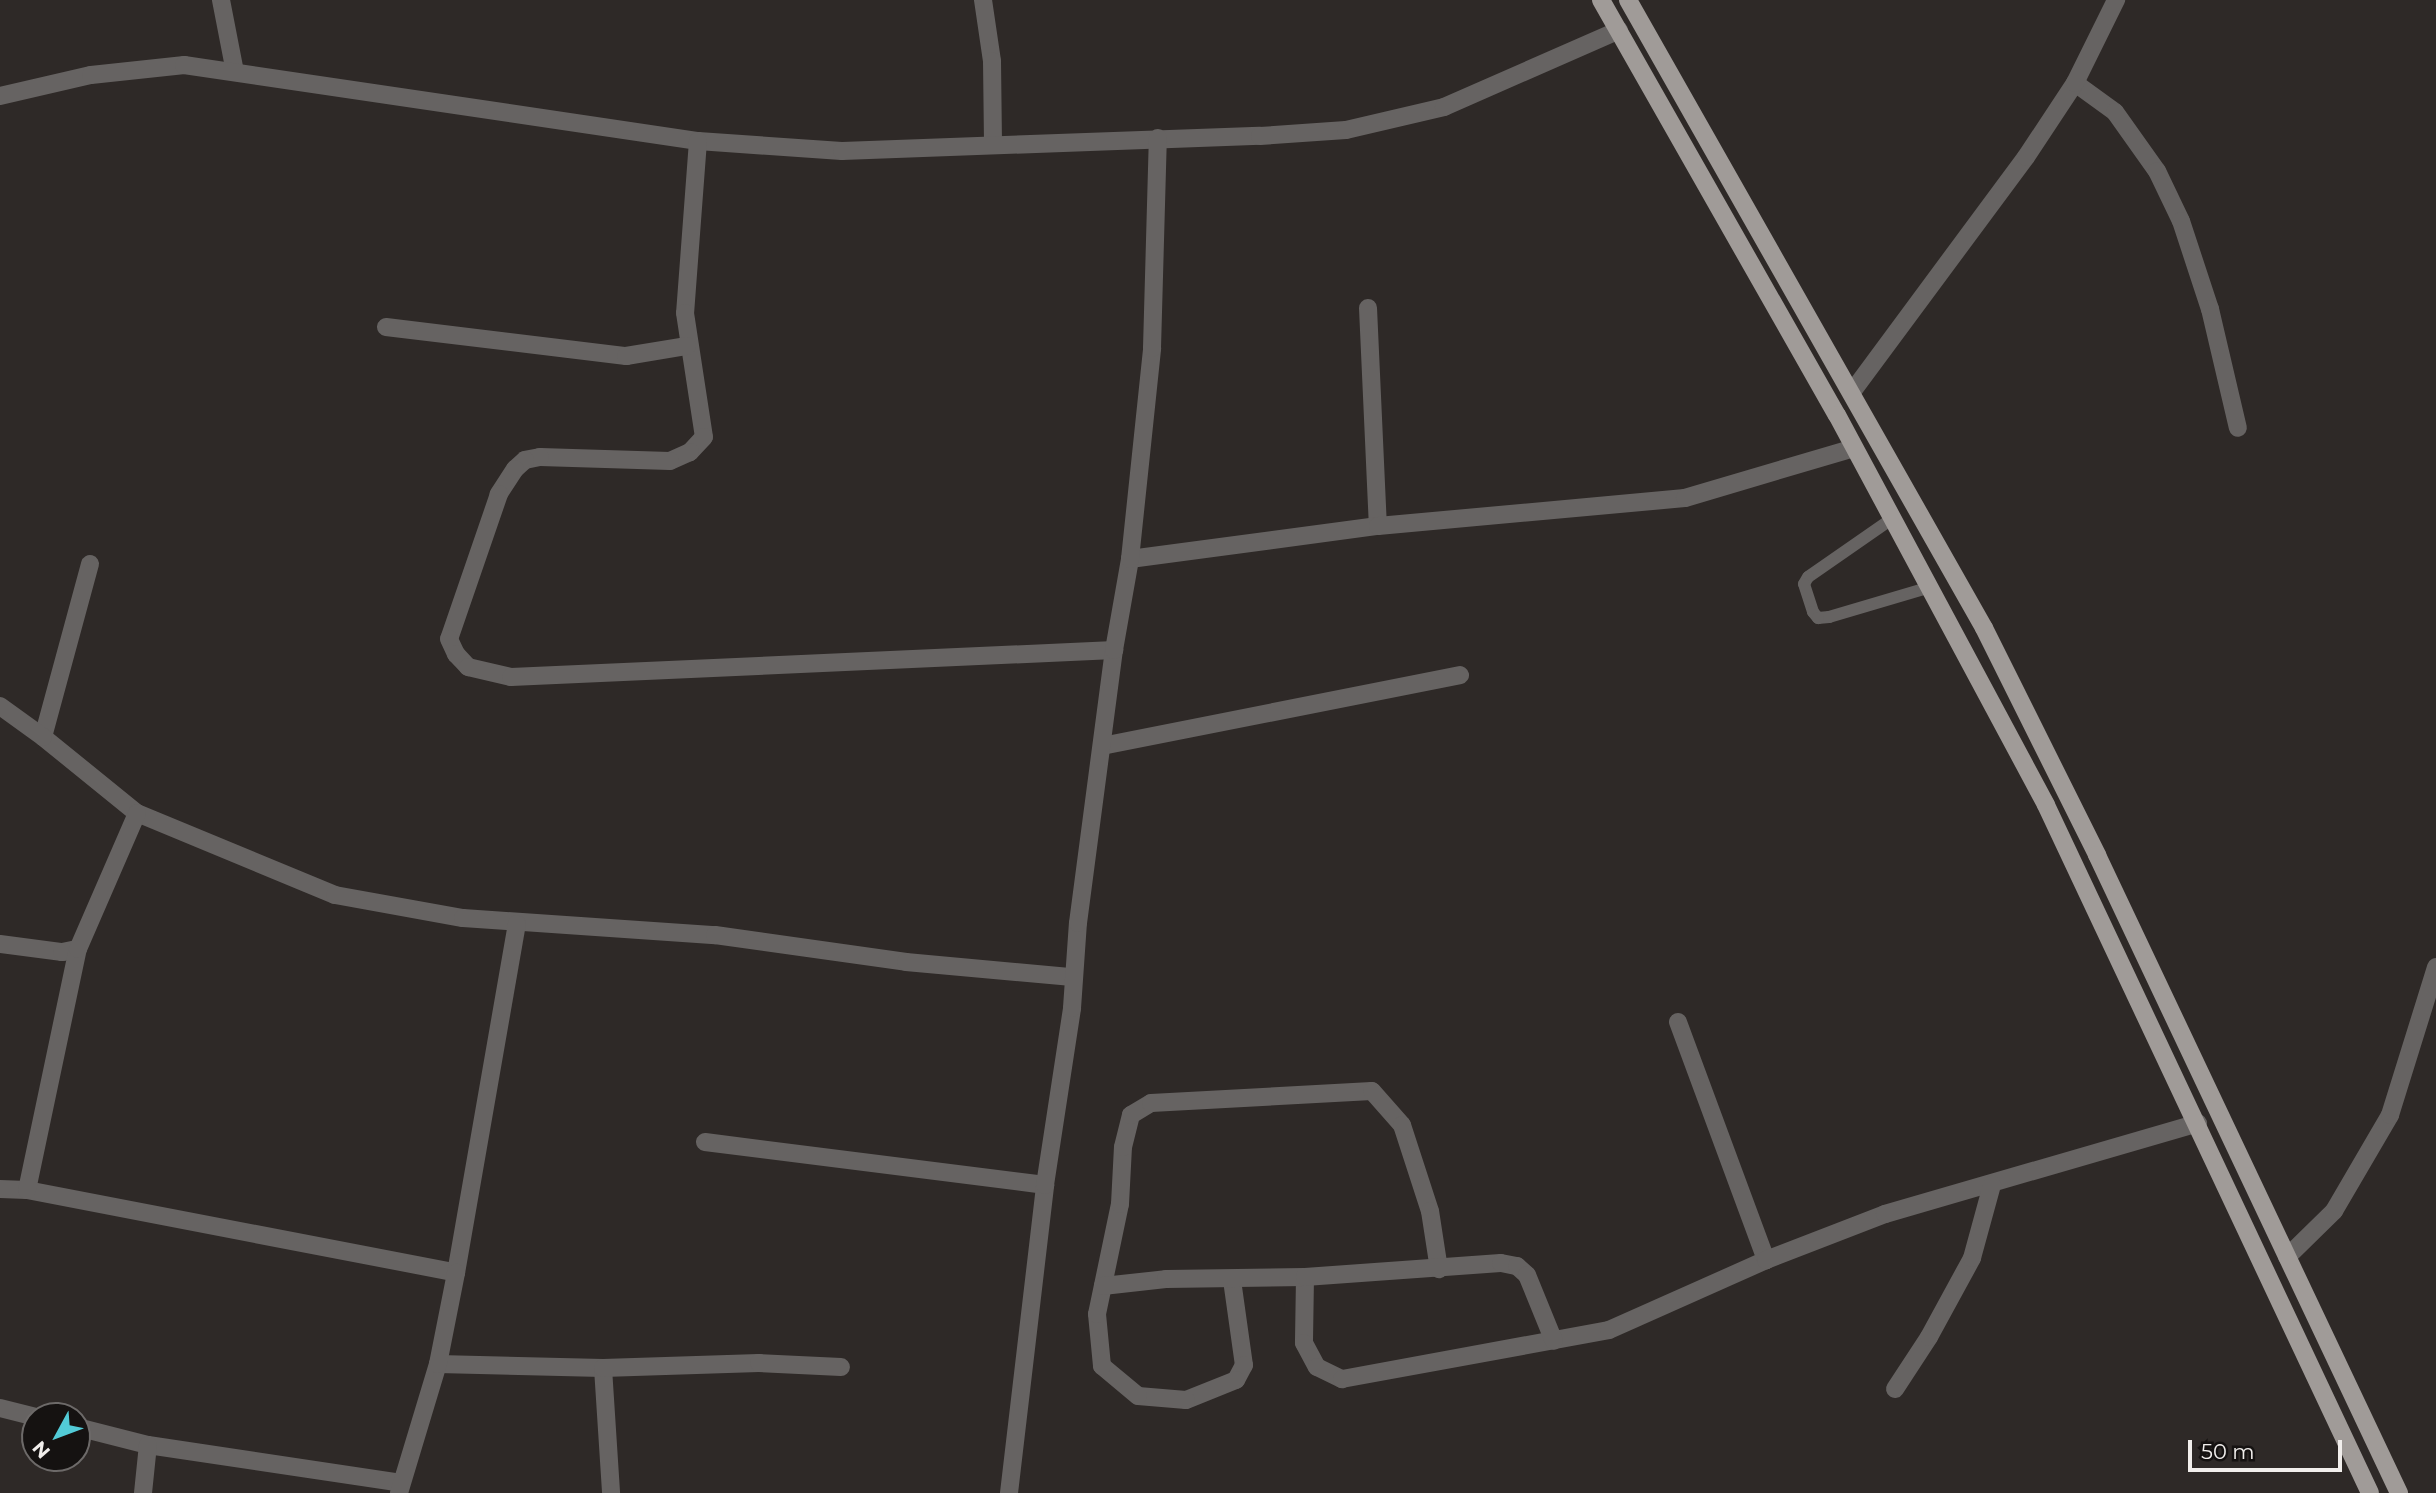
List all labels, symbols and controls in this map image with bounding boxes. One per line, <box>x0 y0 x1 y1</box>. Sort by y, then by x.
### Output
north arrow <box>21 1402 91 1472</box>
scale bar <box>2191 1426 2345 1470</box>
text: N <box>28 1436 55 1463</box>
text: 50 m <box>2201 1439 2255 1464</box>

